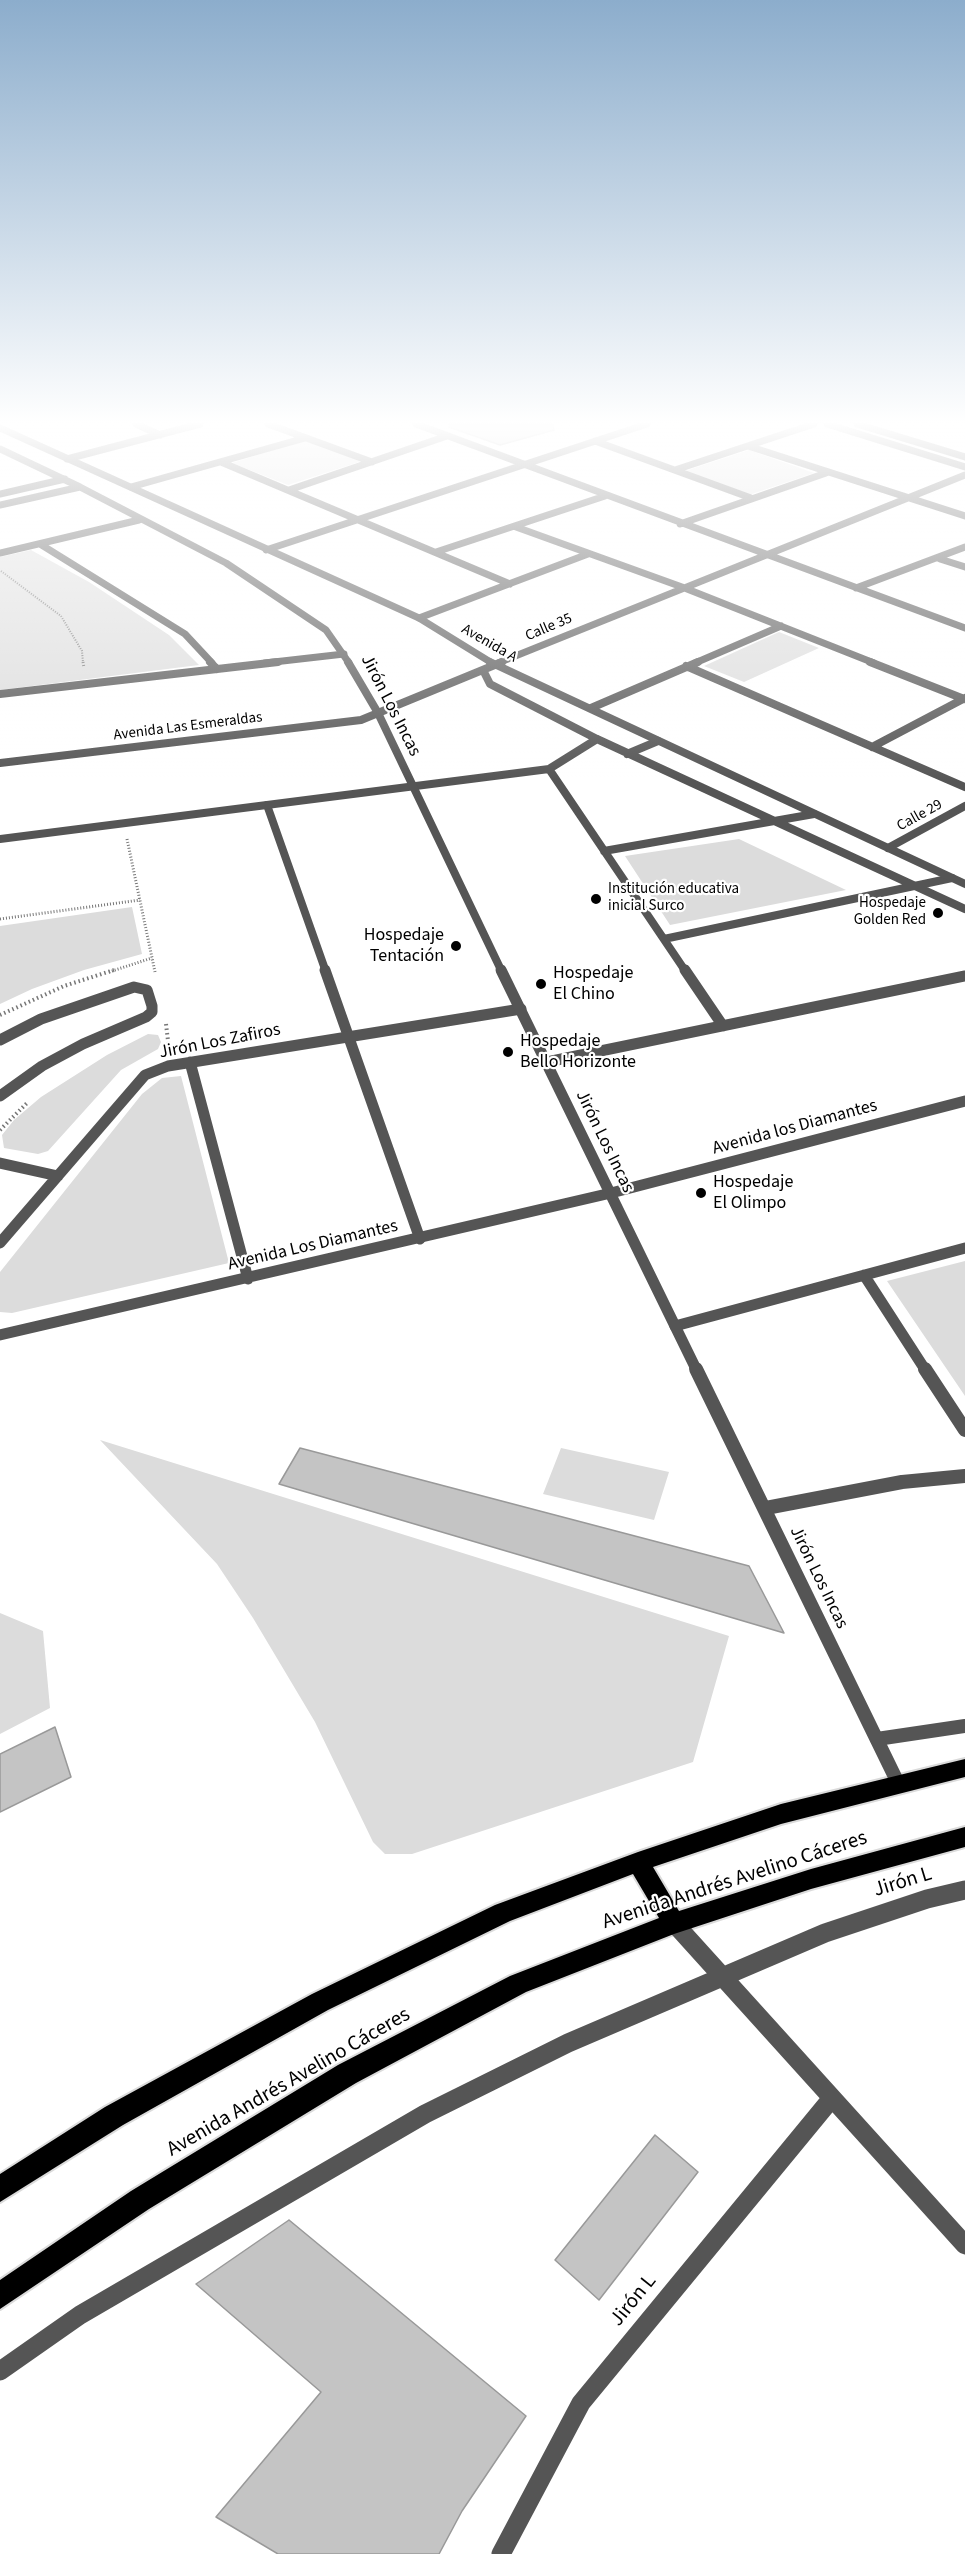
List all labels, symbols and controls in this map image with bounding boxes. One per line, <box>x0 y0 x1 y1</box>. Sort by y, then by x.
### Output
street label: Calle 35 <box>523 610 575 646</box>
street label: Avenida A <box>458 621 520 667</box>
street label: Jirón Los Incas <box>355 652 425 760</box>
street label: Avenida Las Esmeraldas <box>113 709 263 745</box>
street label: Calle 29 <box>894 796 946 836</box>
place label: Institución educativa inicial Surco <box>608 881 739 916</box>
marker: Institución educativa inicial Surco <box>589 892 603 906</box>
place label: Hospedaje Golden Red <box>854 895 926 930</box>
marker: Hospedaje Golden Red <box>931 906 945 920</box>
place label: Hospedaje Tentación <box>364 925 444 968</box>
marker: Hospedaje Tentación <box>449 939 463 953</box>
place label: Hospedaje El Chino <box>553 963 633 1006</box>
marker: Hospedaje El Chino <box>534 977 548 991</box>
street label: Jirón Los Zafiros <box>157 1020 283 1064</box>
place label: Hospedaje Bello Horizonte <box>520 1031 636 1074</box>
marker: Hospedaje Bello Horizonte <box>501 1045 515 1059</box>
street label: Jirón Los Incas <box>570 1087 638 1197</box>
street label: Avenida los Diamantes <box>710 1096 880 1160</box>
place label: Hospedaje El Olimpo <box>713 1172 793 1214</box>
marker: Hospedaje El Olimpo <box>694 1186 708 1200</box>
street label: Avenida Los Diamantes <box>226 1216 400 1276</box>
street label: Jirón Los Incas <box>784 1523 852 1633</box>
street label: Avenida Andrés Avelino Cáceres <box>599 1826 871 1936</box>
street label: Jirón L <box>871 1862 935 1904</box>
street label: Avenida Andrés Avelino Cáceres <box>163 2003 415 2163</box>
street label: Jirón L <box>605 2270 663 2332</box>

